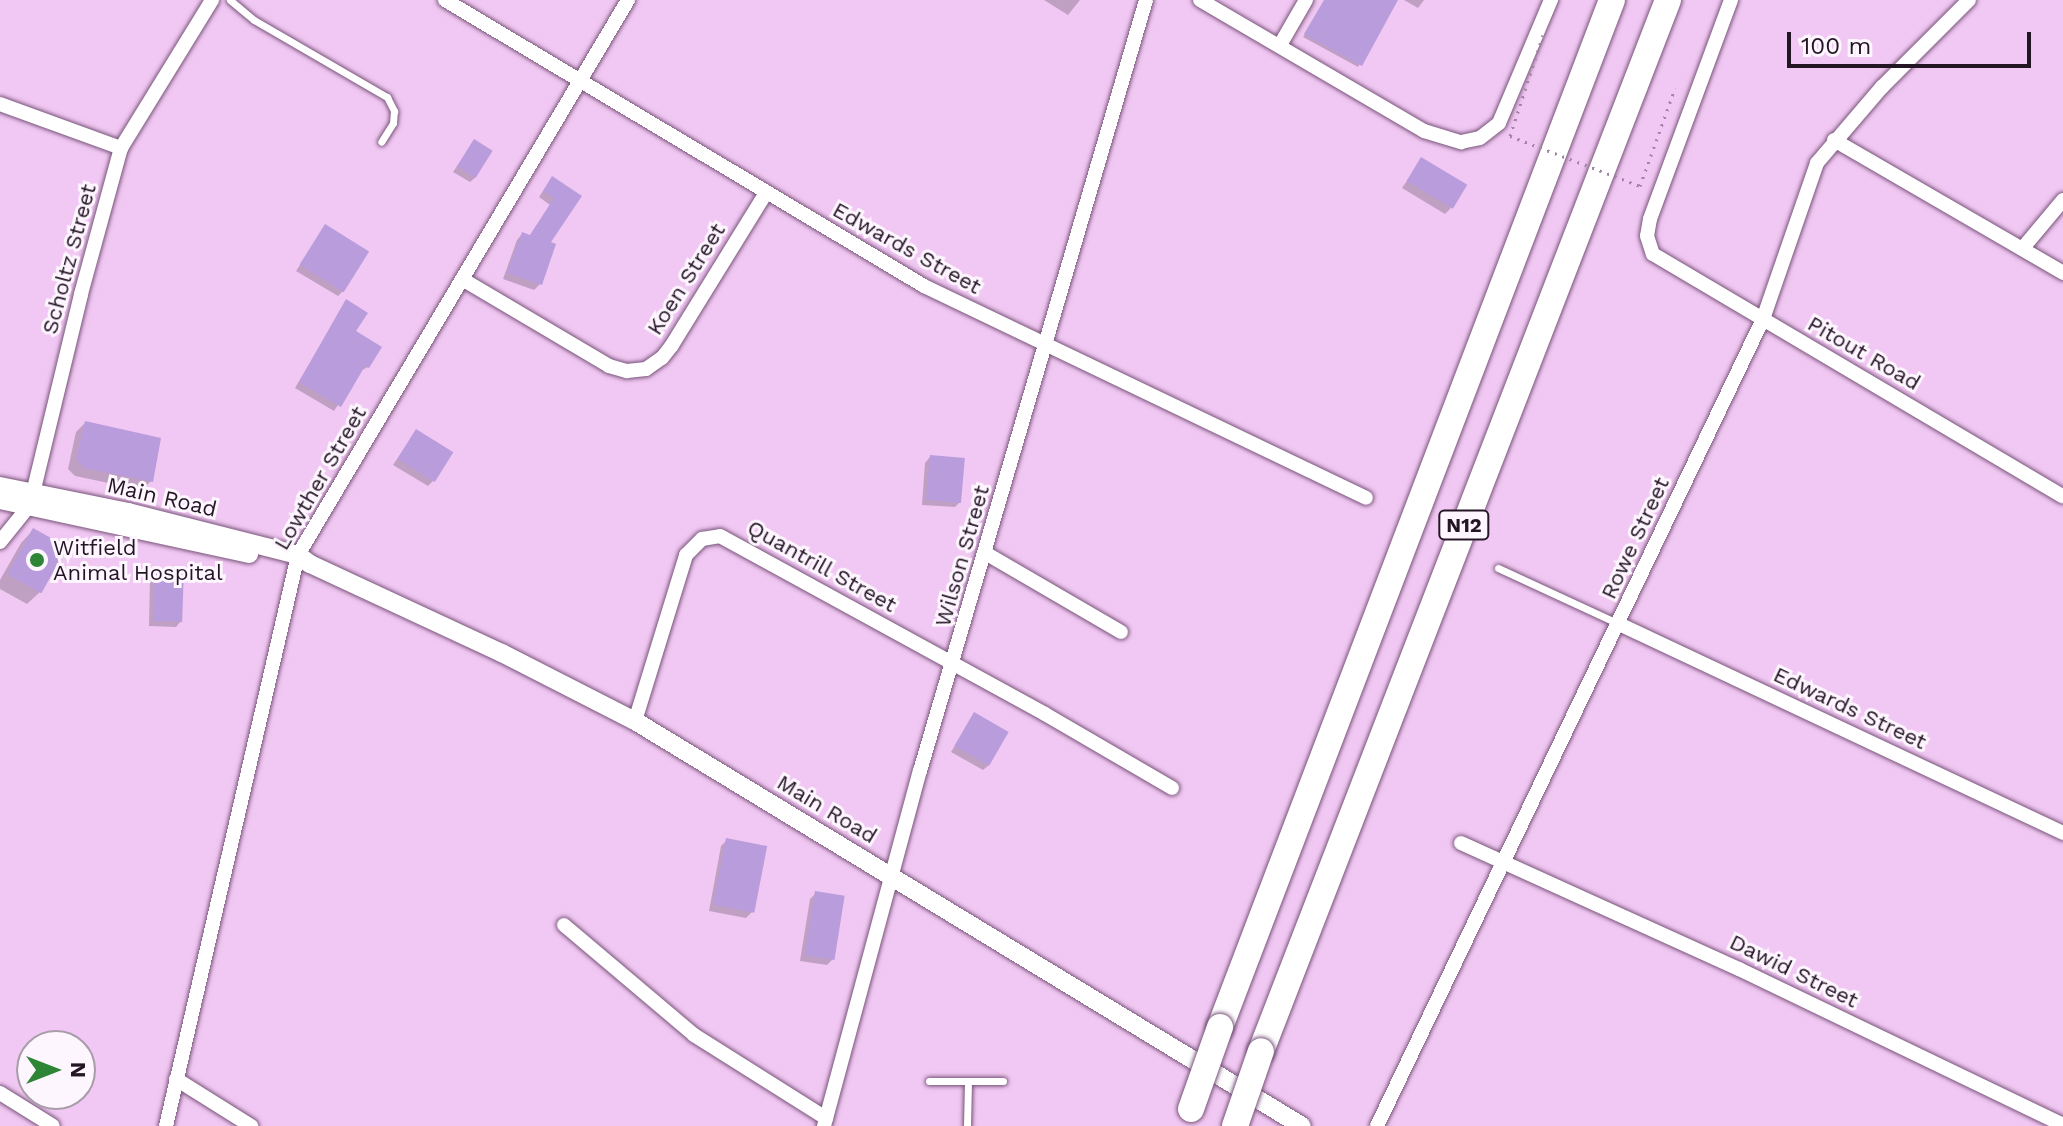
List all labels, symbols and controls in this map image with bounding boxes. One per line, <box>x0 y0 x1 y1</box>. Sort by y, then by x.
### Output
scale bar <box>1791 16 2035 66</box>
text: 100 m <box>1801 32 1871 60</box>
street label: Scholtz Street <box>36 181 102 337</box>
street label: Edwards Street <box>828 196 986 300</box>
street label: Koen Street <box>641 218 731 340</box>
street label: Pitout Road <box>1803 310 1925 396</box>
street label: Lowther Street <box>268 401 372 555</box>
street label: Main Road <box>105 472 219 522</box>
street label: Rowe Street <box>1595 473 1675 603</box>
street label: Wilson Street <box>929 482 995 630</box>
road number: N12 <box>1438 509 1490 541</box>
street label: Quantrill Street <box>742 514 902 618</box>
place label: Witfield Animal Hospital <box>53 534 223 586</box>
marker: Witfield Animal Hospital <box>28 551 46 569</box>
street label: Edwards Street <box>1769 661 1931 755</box>
street label: Main Road <box>772 769 882 849</box>
street label: Dawid Street <box>1725 928 1863 1014</box>
north arrow <box>16 1030 96 1110</box>
text: N <box>66 1062 91 1078</box>

